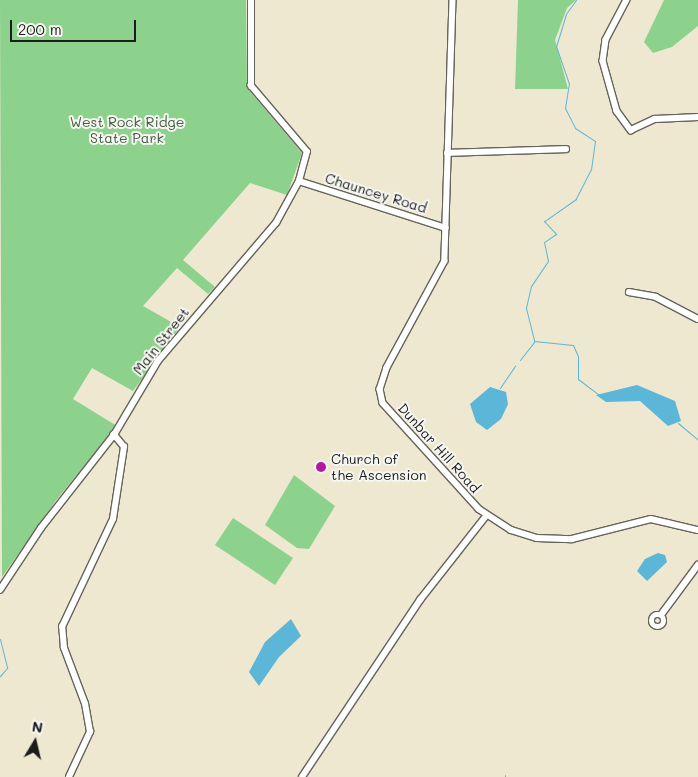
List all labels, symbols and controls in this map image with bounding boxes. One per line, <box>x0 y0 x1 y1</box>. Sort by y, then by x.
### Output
scale bar <box>12 10 139 42</box>
text: 200 m <box>18 19 62 39</box>
park label: West Rock Ridge State Park <box>70 114 184 146</box>
street label: Chauncey Road <box>323 170 429 216</box>
street label: Main Street <box>129 304 193 378</box>
street label: Dunbar Hill Road <box>394 400 484 496</box>
place label: Church of the Ascension <box>331 451 426 484</box>
marker: Church of the Ascension <box>315 461 327 473</box>
text: N <box>31 716 44 737</box>
north arrow <box>10 717 60 767</box>

